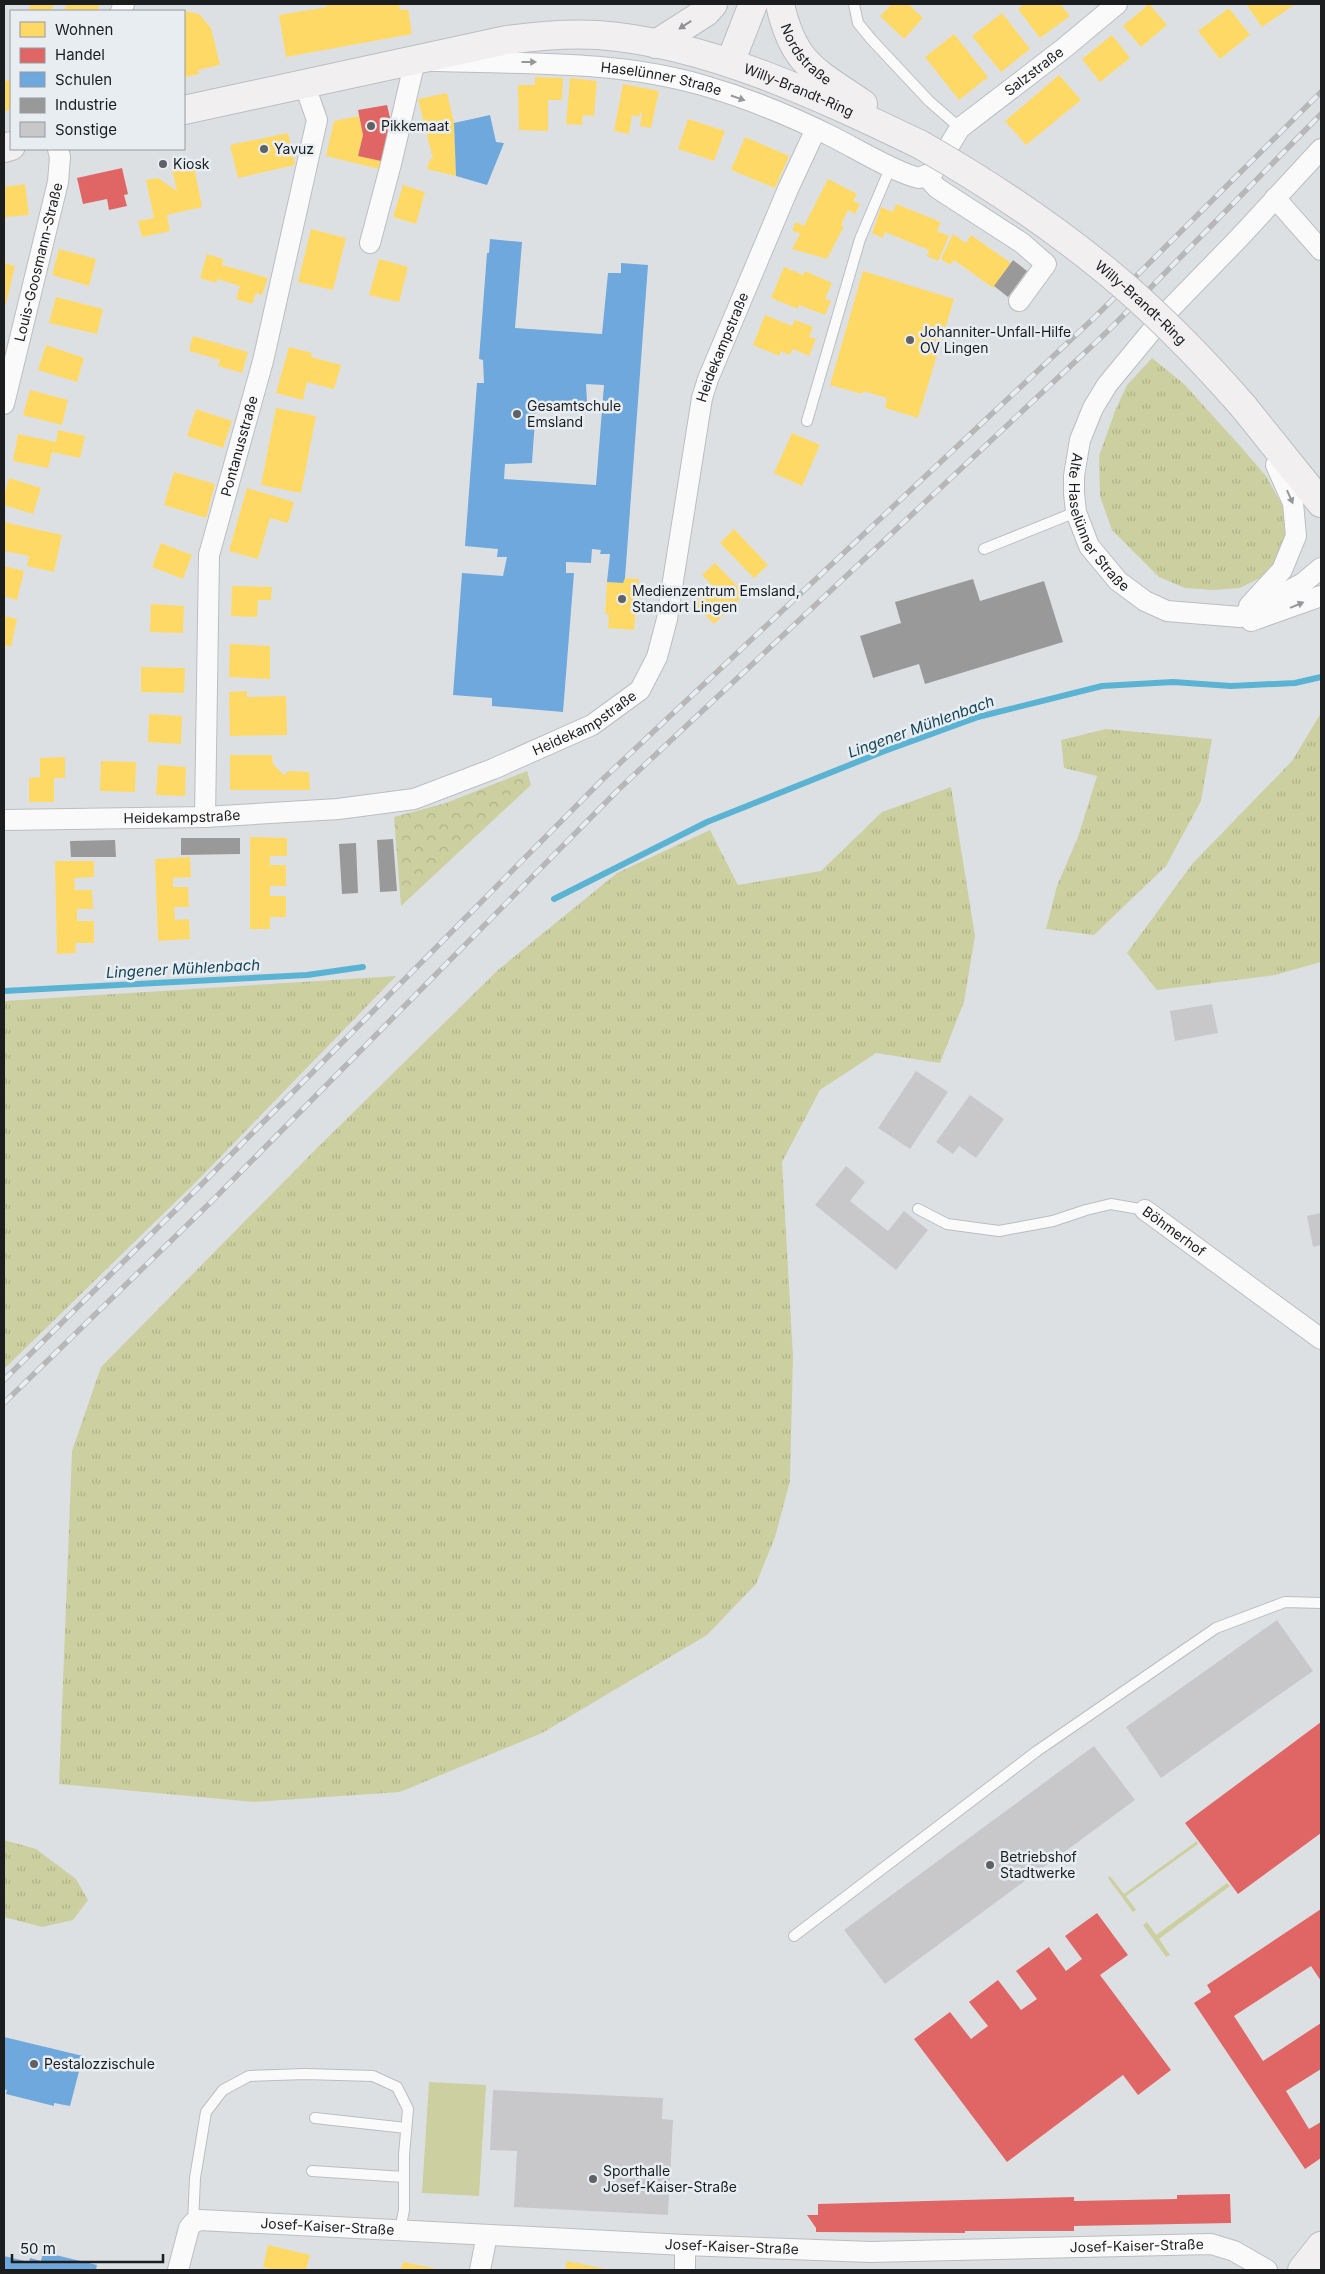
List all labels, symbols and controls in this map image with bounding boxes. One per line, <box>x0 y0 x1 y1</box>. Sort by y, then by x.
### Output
legend <box>10 10 185 150</box>
text: Wohnen <box>55 20 113 39</box>
one-way arrow <box>678 20 692 29</box>
street label: Nordstraße <box>778 21 835 88</box>
street label: Salzstraße <box>1001 43 1067 99</box>
text: Handel <box>55 45 105 64</box>
one-way arrow <box>521 58 537 66</box>
street label: Haselünner Straße <box>600 58 724 98</box>
street label: Willy-Brandt-Ring <box>742 60 857 120</box>
text: Schulen <box>55 70 112 89</box>
text: Industrie <box>55 95 117 114</box>
one-way arrow <box>730 95 745 102</box>
place label: Pikkemaat <box>381 117 450 134</box>
text: Sonstige <box>55 120 117 139</box>
marker: Pikkemaat <box>365 120 377 132</box>
place label: Yavuz <box>274 140 314 157</box>
marker: Yavuz <box>258 143 270 155</box>
place label: Kiosk <box>173 155 210 172</box>
marker: Kiosk <box>157 158 169 170</box>
street label: Louis-Goosmann-Straße <box>10 181 66 343</box>
street label: Willy-Brandt-Ring <box>1092 256 1190 348</box>
street label: Heidekampstraße <box>692 290 752 404</box>
place label: Johanniter-Unfall-Hilfe OV Lingen <box>920 323 1071 356</box>
marker: Johanniter-Unfall-Hilfe OV Lingen <box>904 334 916 346</box>
street label: Pontanusstraße <box>217 394 261 498</box>
place label: Gesamtschule Emsland <box>527 397 621 430</box>
marker: Gesamtschule Emsland <box>511 408 523 420</box>
street label: Alte Haselünner Straße <box>1066 452 1133 594</box>
one-way arrow <box>1286 490 1294 504</box>
place label: Medienzentrum Emsland, Standort Lingen <box>632 582 800 615</box>
marker: Medienzentrum Emsland, Standort Lingen <box>616 593 628 605</box>
one-way arrow <box>1290 600 1304 608</box>
street label: Heidekampstraße <box>530 687 639 758</box>
water label: Lingener Mühlenbach <box>845 691 997 762</box>
street label: Heidekampstraße <box>123 806 241 826</box>
water label: Lingener Mühlenbach <box>105 955 261 982</box>
street label: Böhmerhof <box>1140 1202 1209 1260</box>
place label: Betriebshof Stadtwerke <box>1000 1848 1077 1881</box>
marker: Betriebshof Stadtwerke <box>984 1859 996 1871</box>
place label: Pestalozzischule <box>44 2055 155 2072</box>
marker: Pestalozzischule <box>28 2058 40 2070</box>
place label: Sporthalle Josef-Kaiser-Straße <box>603 2162 737 2195</box>
marker: Sporthalle Josef-Kaiser-Straße <box>587 2173 599 2185</box>
street label: Josef-Kaiser-Straße <box>260 2214 395 2238</box>
scale bar <box>12 2232 164 2264</box>
street label: Josef-Kaiser-Straße <box>664 2235 799 2257</box>
street label: Josef-Kaiser-Straße <box>1069 2235 1204 2255</box>
text: 50 m <box>20 2239 56 2258</box>

